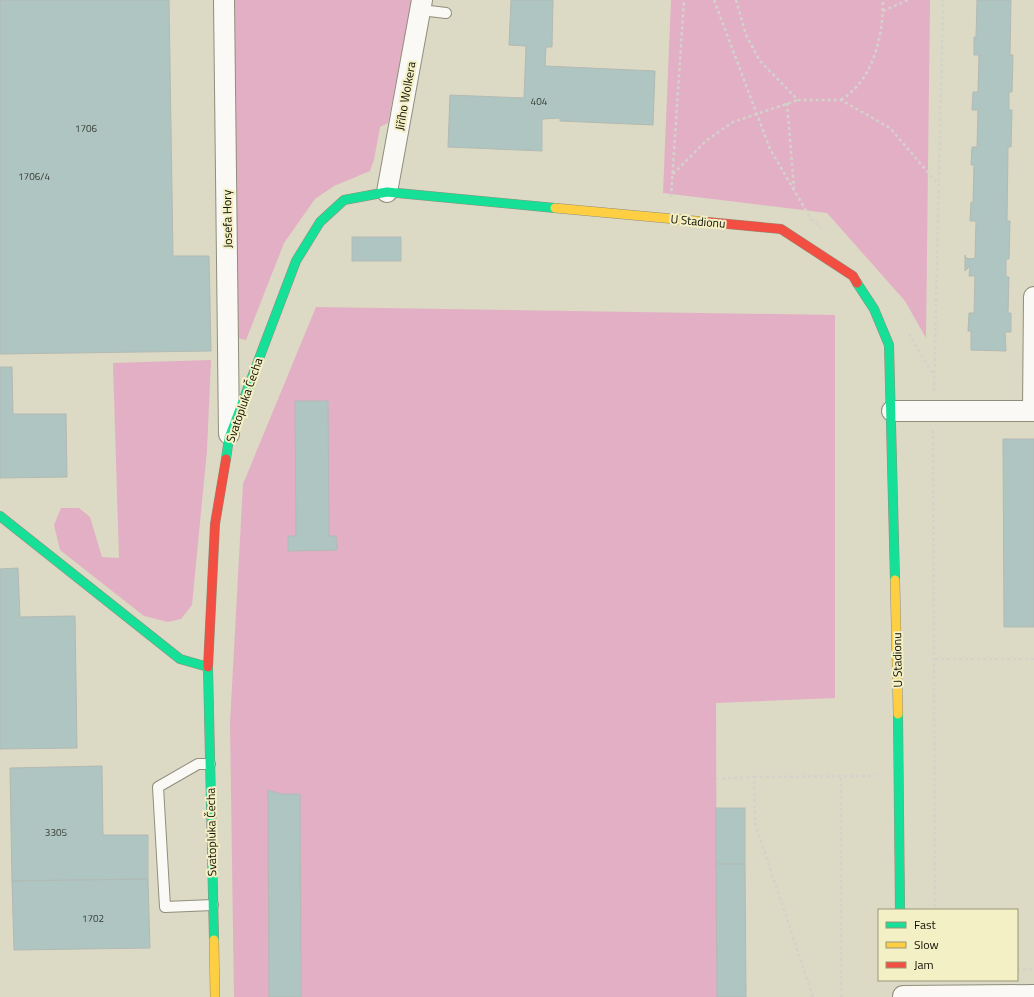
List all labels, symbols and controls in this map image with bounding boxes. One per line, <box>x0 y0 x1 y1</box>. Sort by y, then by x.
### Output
street label: Jiřího Wolkera <box>390 60 420 132</box>
house number: 404 <box>531 94 548 109</box>
house number: 1706 <box>75 121 98 136</box>
house number: 1706/4 <box>18 169 50 184</box>
street label: Josefa Hory <box>217 189 237 248</box>
street label: U Stadionu <box>670 209 726 233</box>
street label: Svatopluka Čecha <box>221 355 267 445</box>
street label: U Stadionu <box>887 632 907 688</box>
street label: Svatopluka Čecha <box>201 788 221 876</box>
house number: 3305 <box>45 825 68 840</box>
legend <box>878 909 1018 981</box>
house number: 1702 <box>82 911 104 926</box>
text: Fast <box>914 915 937 934</box>
text: Slow <box>914 935 939 954</box>
text: Jam <box>914 955 934 974</box>

